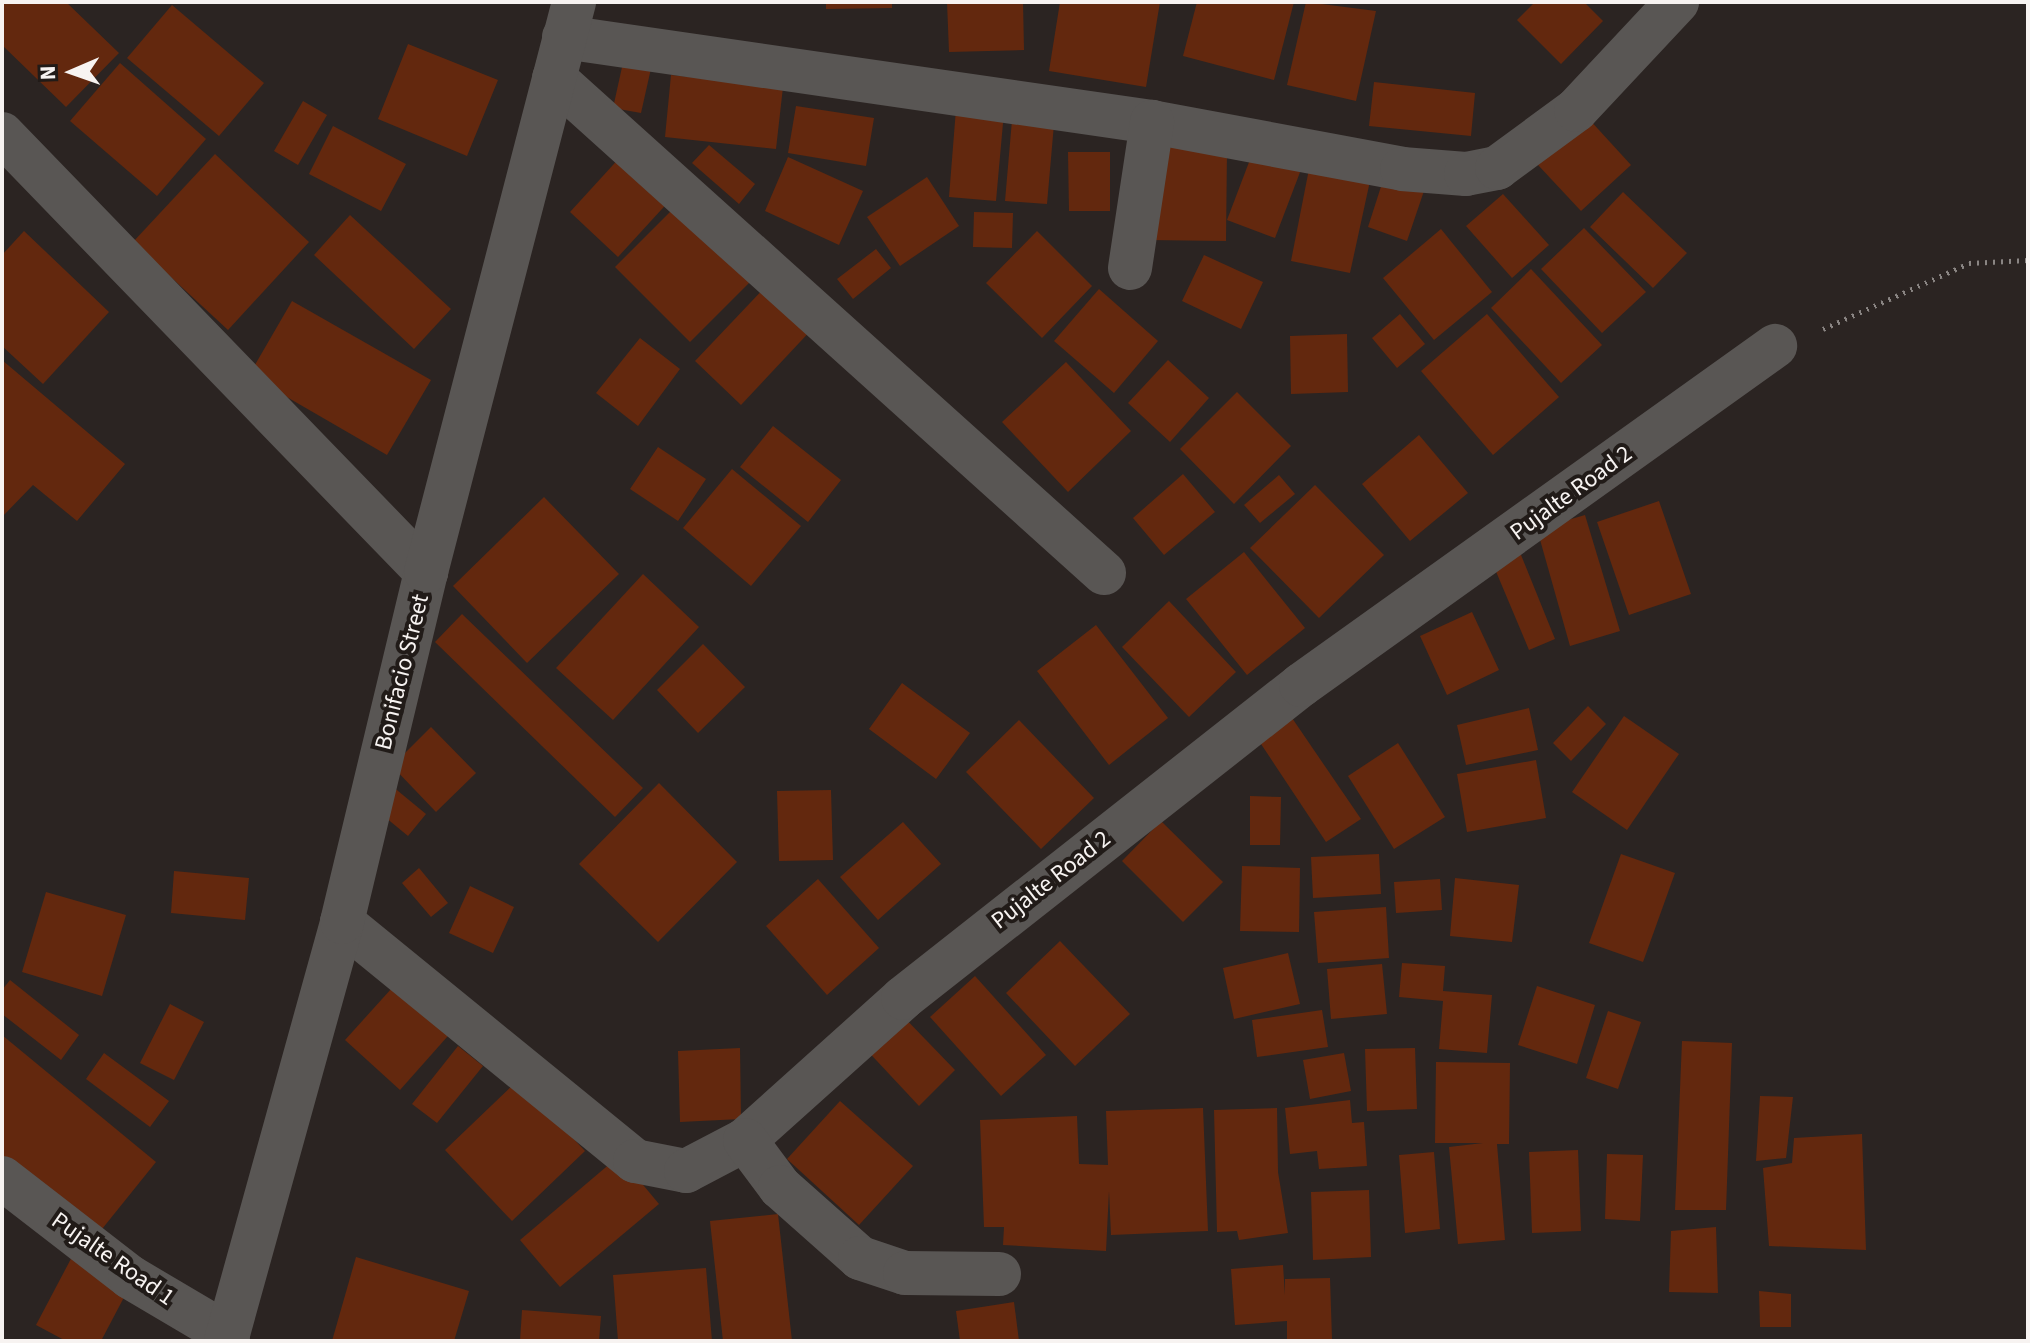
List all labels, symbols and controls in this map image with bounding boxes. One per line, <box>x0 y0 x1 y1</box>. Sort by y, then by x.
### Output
north arrow <box>32 32 112 112</box>
text: N <box>32 65 64 81</box>
street label: Pujalte Road 2 <box>1504 439 1638 547</box>
street label: Bonifacio Street <box>369 591 435 753</box>
street label: Pujalte Road 2 <box>986 824 1116 936</box>
street label: Pujalte Road 1 <box>46 1206 180 1312</box>

